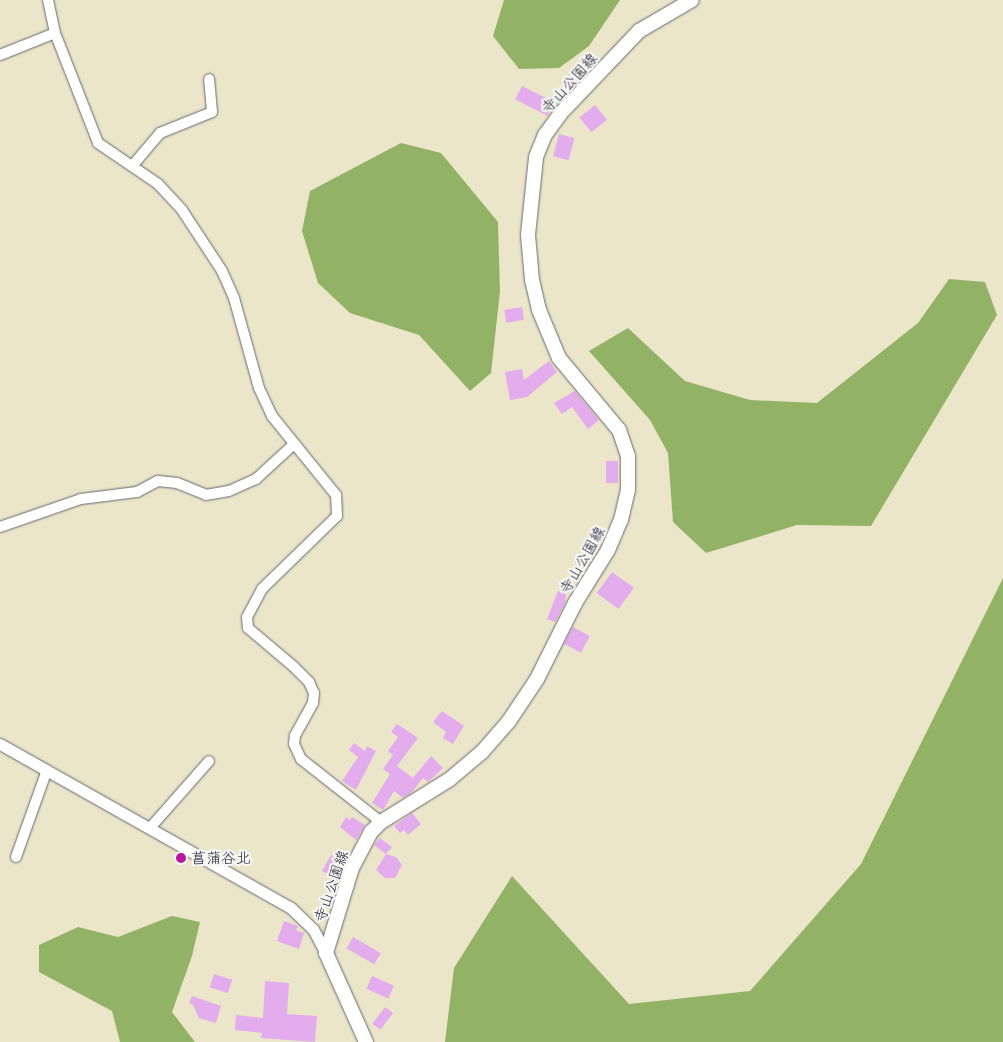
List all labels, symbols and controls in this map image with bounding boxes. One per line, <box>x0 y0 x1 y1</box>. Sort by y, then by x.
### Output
street label: 寺山公園線 <box>537 49 601 117</box>
street label: 寺山公園線 <box>555 523 609 597</box>
street label: 寺山公園線 <box>310 848 352 924</box>
place label: 菖蒲谷北 <box>191 849 251 867</box>
marker: 菖蒲谷北 <box>175 852 187 864</box>

